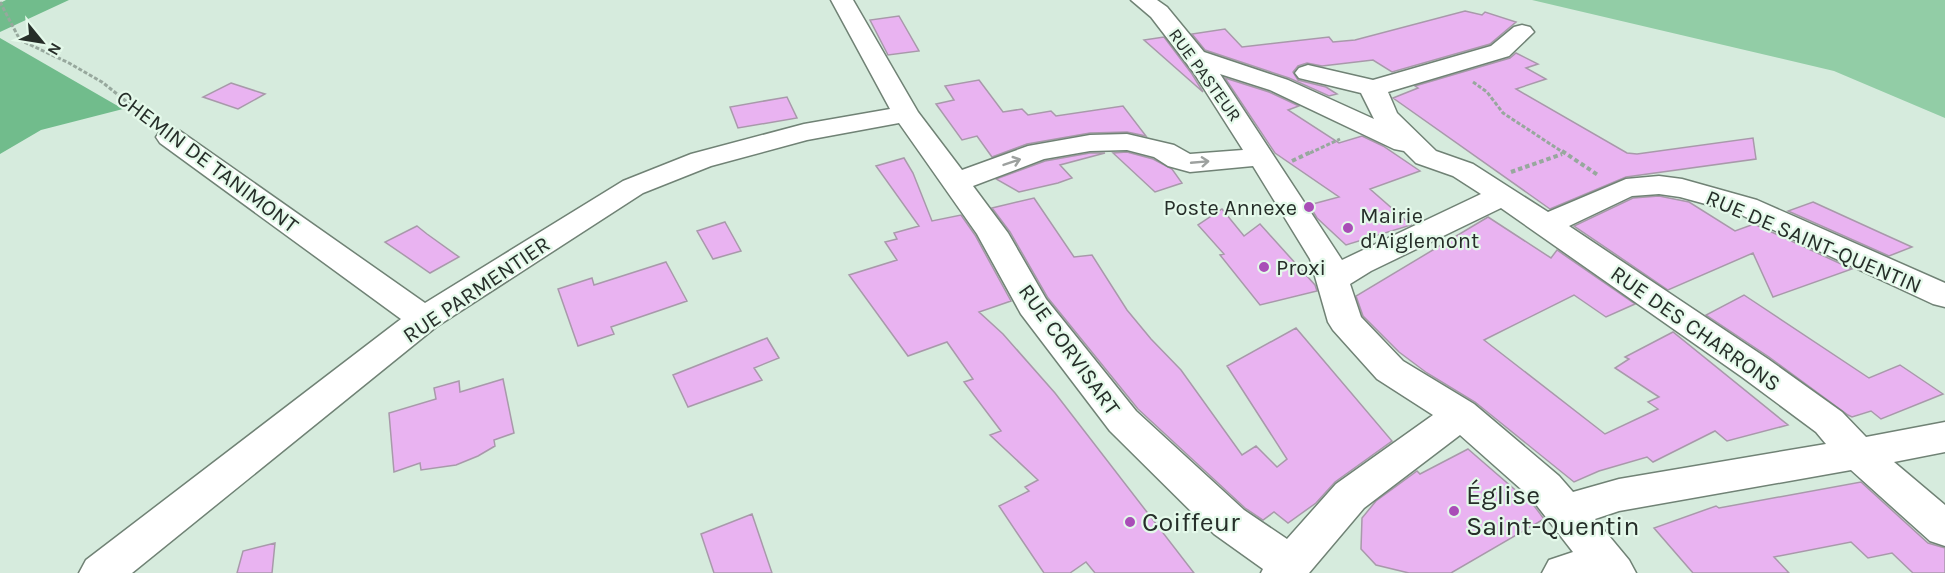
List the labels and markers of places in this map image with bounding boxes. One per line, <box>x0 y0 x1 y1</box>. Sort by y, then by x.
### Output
place label: Poste Annexe <box>1163 195 1297 221</box>
marker: Poste Annexe <box>1302 200 1316 214</box>
place label: Mairie d'Aiglemont <box>1360 203 1479 254</box>
marker: Mairie d'Aiglemont <box>1341 221 1355 235</box>
place label: Proxi <box>1276 255 1326 281</box>
marker: Proxi <box>1257 260 1271 274</box>
place label: Église Saint-Quentin <box>1466 479 1640 542</box>
marker: Église Saint-Quentin <box>1447 504 1461 518</box>
place label: Coiffeur <box>1142 506 1240 538</box>
marker: Coiffeur <box>1123 515 1137 529</box>

